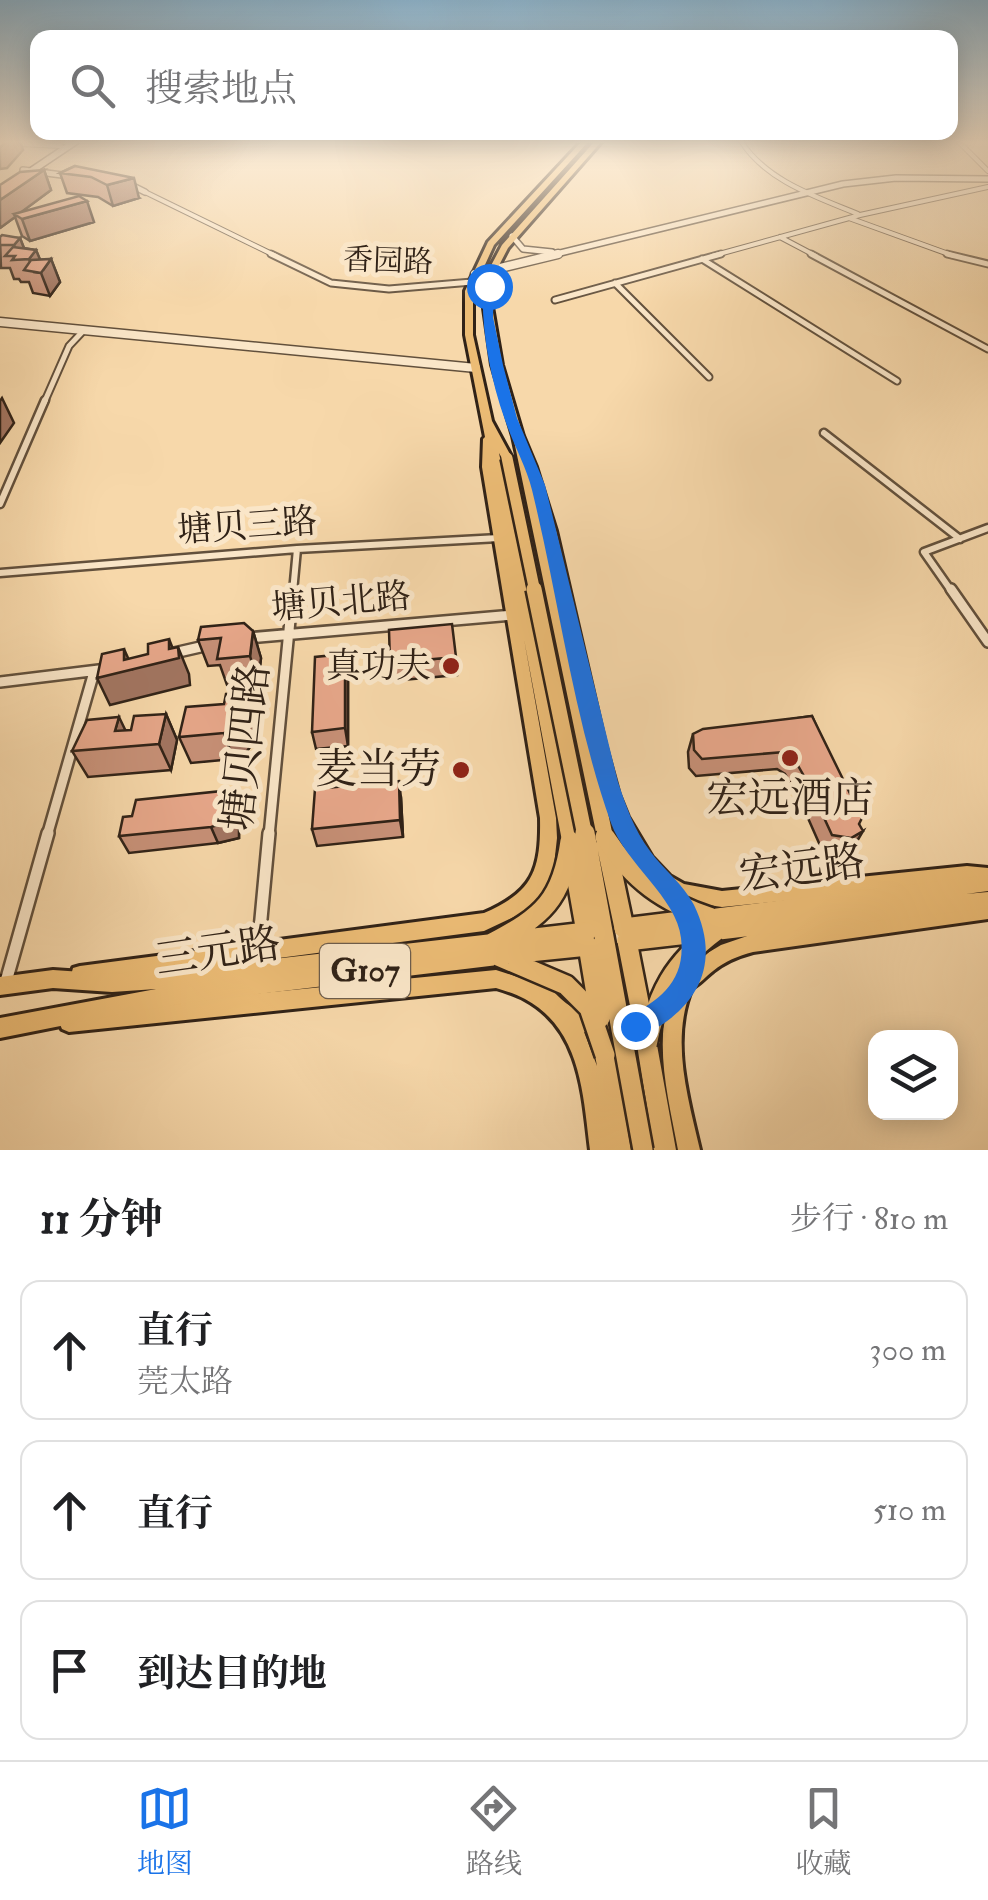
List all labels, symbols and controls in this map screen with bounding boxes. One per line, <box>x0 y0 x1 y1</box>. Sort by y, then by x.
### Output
search box <box>30 30 958 140</box>
icon: search <box>65 58 120 113</box>
text: 搜索地点 <box>145 65 297 113</box>
street label: 香园路 <box>342 241 434 281</box>
route start <box>467 264 513 310</box>
street label: 塘贝三路 <box>176 499 318 553</box>
street label: 塘贝北路 <box>269 574 413 630</box>
place label: 真功夫 <box>326 644 431 688</box>
marker: 真功夫 <box>440 655 462 677</box>
street label: 塘贝四路 <box>211 661 281 833</box>
place label: 麦当劳 <box>315 744 441 796</box>
marker: 宏远酒店 <box>779 747 801 769</box>
marker: 麦当劳 <box>450 759 472 781</box>
place label: 宏远酒店 <box>706 773 874 825</box>
street label: 宏远路 <box>736 836 868 902</box>
street label: 三元路 <box>152 917 284 987</box>
road number: G107 <box>320 944 410 998</box>
route end <box>613 1004 659 1050</box>
map controls <box>868 1030 958 1120</box>
button: layers <box>868 1030 958 1120</box>
text: 11 分钟 <box>40 1194 163 1246</box>
text: 步行 · 810 m <box>790 1199 948 1239</box>
text: 直行 <box>137 1307 213 1355</box>
icon: ahead <box>42 1323 97 1378</box>
text: 300 m <box>869 1330 946 1370</box>
text: 莞太路 <box>137 1362 233 1402</box>
icon: ahead <box>42 1483 97 1538</box>
text: 直行 <box>137 1490 213 1538</box>
text: 510 m <box>873 1490 946 1530</box>
icon: arrive <box>42 1643 97 1698</box>
text: 到达目的地 <box>137 1650 327 1698</box>
tab: 地图 <box>137 1781 193 1882</box>
tab: 路线 <box>466 1781 522 1882</box>
tab: 收藏 <box>795 1781 851 1882</box>

